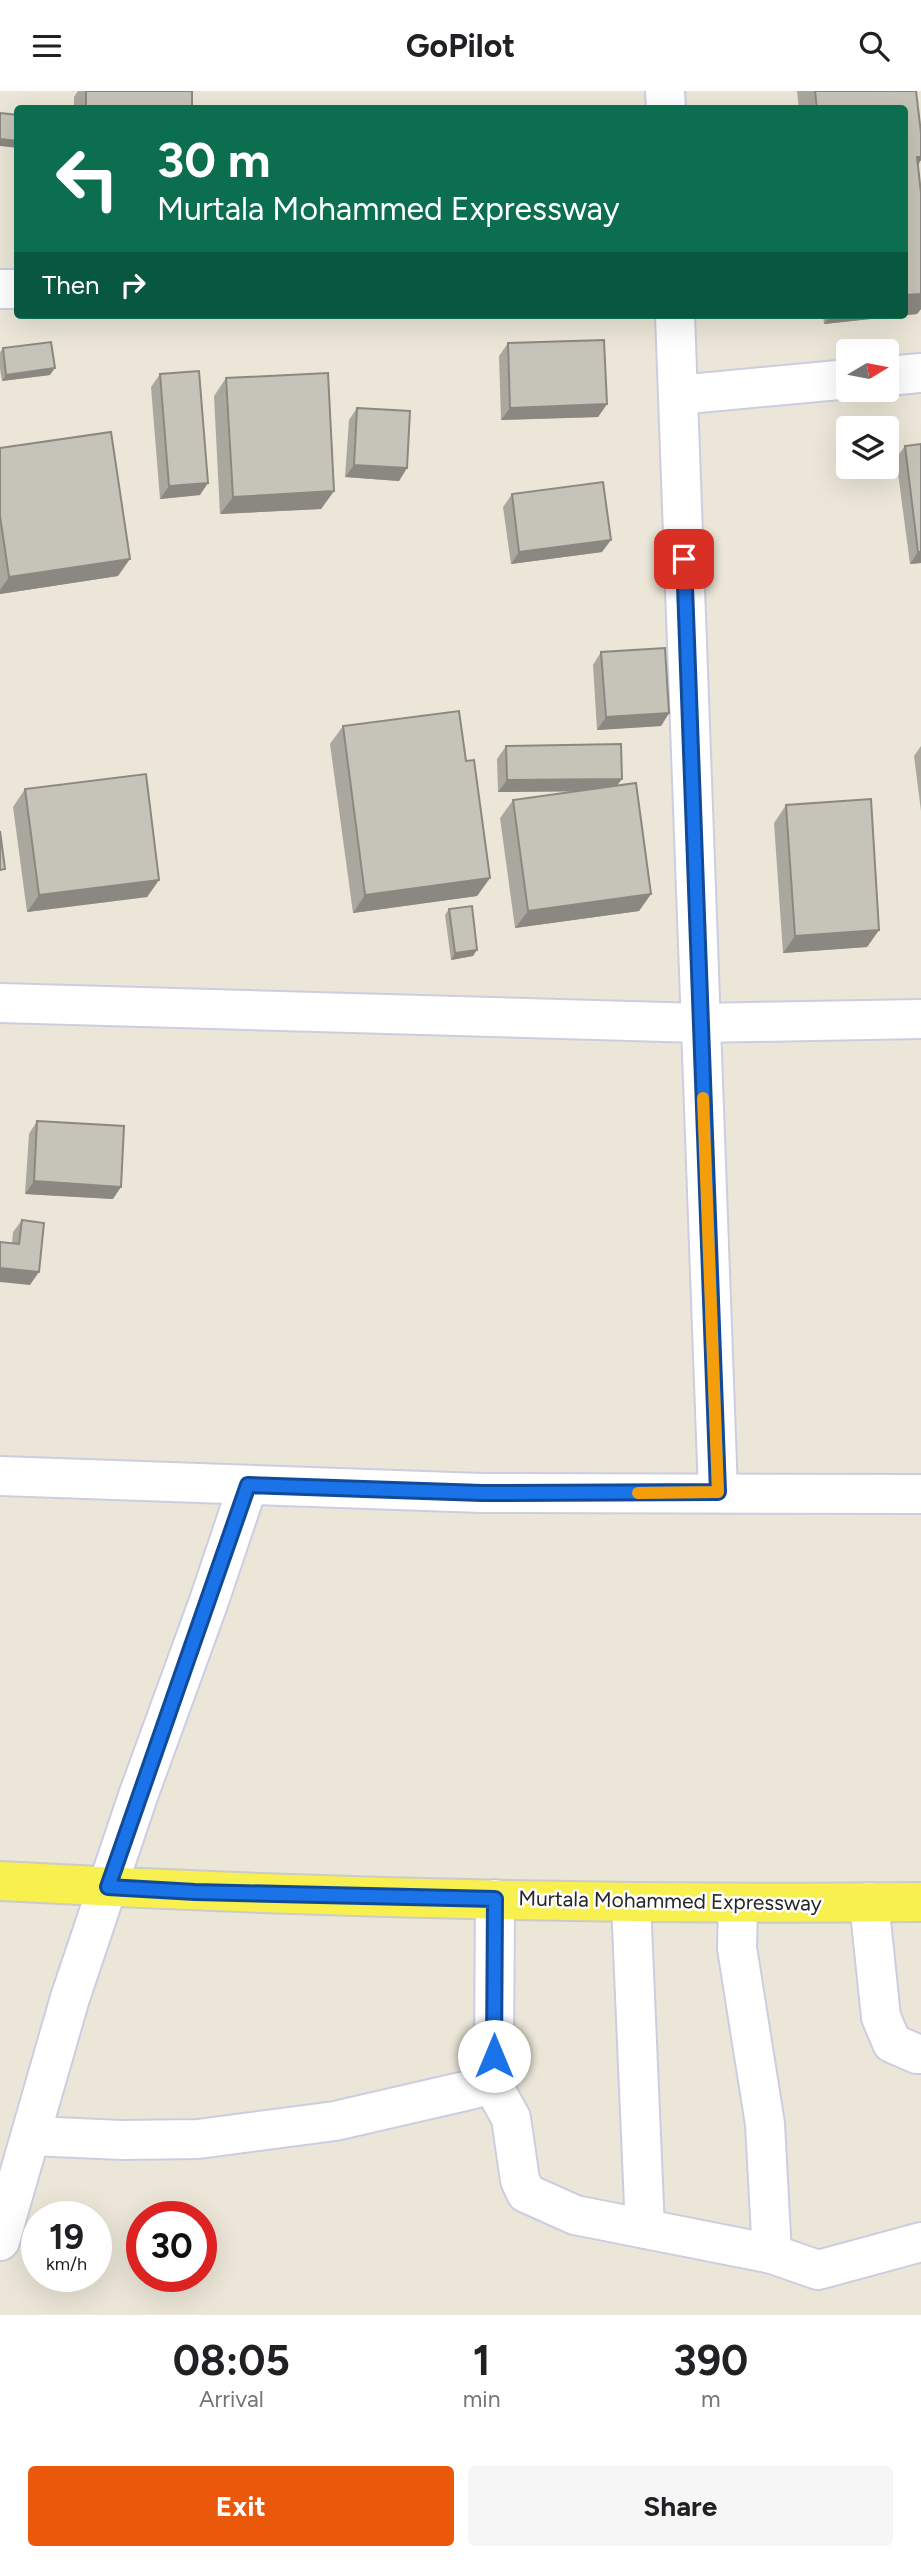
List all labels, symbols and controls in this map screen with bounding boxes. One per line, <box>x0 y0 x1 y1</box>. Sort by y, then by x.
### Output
icon: menu <box>28 27 66 65</box>
text: GoPilot <box>406 27 515 65</box>
icon: search <box>855 27 893 65</box>
text: 30 m <box>157 130 270 189</box>
icon: left <box>42 133 133 224</box>
text: Murtala Mohammed Expressway <box>157 190 620 228</box>
icon: right <box>114 266 152 304</box>
text: Then <box>42 269 100 301</box>
north arrow <box>836 339 900 403</box>
map controls <box>836 339 899 479</box>
button: layers <box>836 416 899 479</box>
pin <box>654 529 714 589</box>
icon: arrive <box>665 540 703 578</box>
street label: Murtala Mohammed Expressway <box>518 1885 822 1916</box>
position arrow <box>457 2019 531 2093</box>
speed limit sign: 30 <box>126 2201 217 2292</box>
text: 19 <box>49 2216 84 2258</box>
text: km/h <box>46 2253 87 2275</box>
text: 08:05 <box>173 2335 290 2386</box>
text: 1 <box>473 2335 490 2386</box>
text: 390 <box>673 2335 748 2386</box>
text: Arrival <box>199 2385 264 2413</box>
text: min <box>463 2385 501 2413</box>
text: m <box>701 2385 721 2413</box>
button: Exit <box>28 2466 454 2546</box>
button: Share <box>468 2466 893 2546</box>

